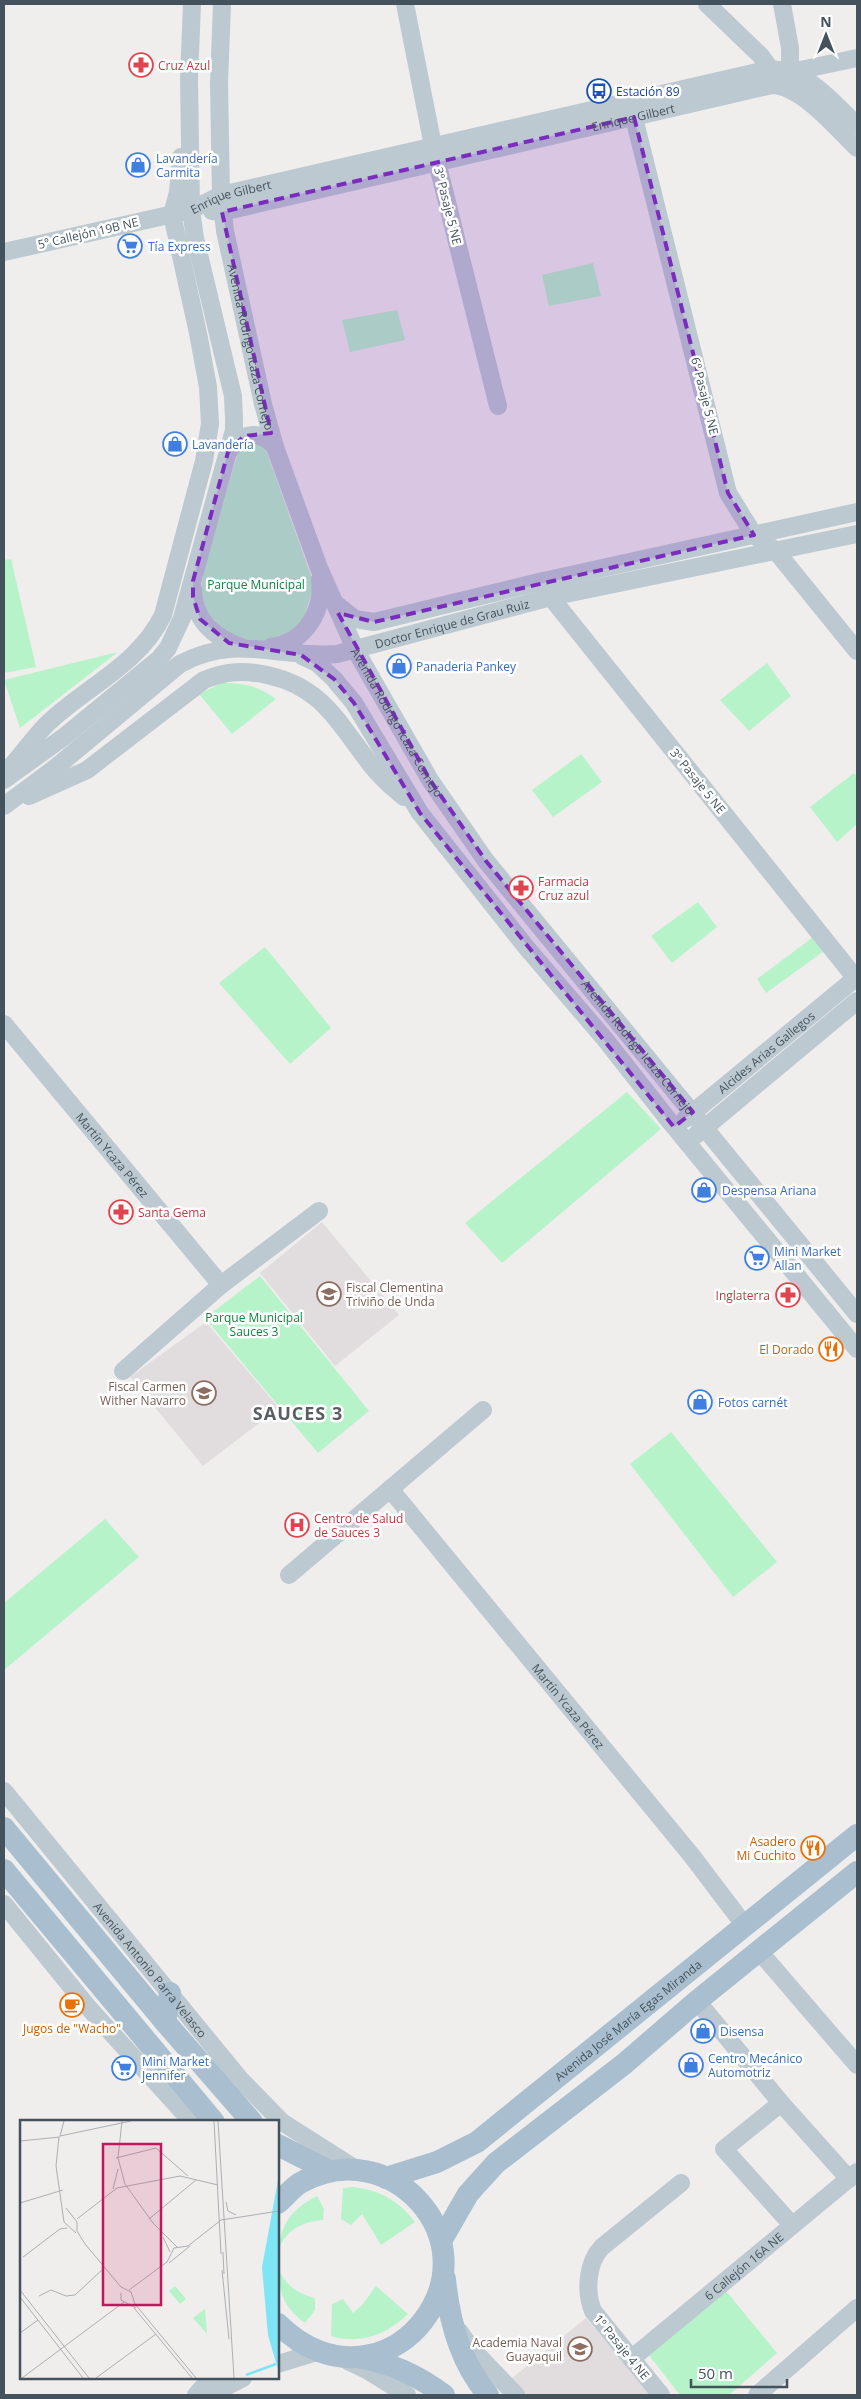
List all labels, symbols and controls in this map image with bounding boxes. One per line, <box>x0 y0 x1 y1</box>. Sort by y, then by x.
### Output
north arrow <box>801 10 851 60</box>
text: N <box>820 12 832 31</box>
pharmacy icon: Cruz Azul <box>128 52 154 78</box>
place label: Cruz Azul <box>158 57 210 74</box>
bus stop icon: Estación 89 <box>586 78 612 104</box>
place label: Estación 89 <box>616 83 680 100</box>
street label: Enrique Gilbert <box>590 99 676 135</box>
place label: Lavandería Carmita <box>156 150 218 181</box>
shop icon: Lavandería Carmita <box>125 152 151 178</box>
street label: 3º Pasaje 5 NE <box>430 165 466 247</box>
street label: Enrique Gilbert <box>187 175 273 218</box>
street label: 5º Callejón 19B NE <box>36 213 140 253</box>
supermarket icon: Tía Express <box>117 233 143 259</box>
place label: Tía Express <box>148 238 211 255</box>
street label: Avenida Rodrigo Icaza Cornejo <box>224 262 278 432</box>
street label: 6º Pasaje 5 NE <box>687 355 723 437</box>
shop icon: Lavandería <box>162 431 188 457</box>
place label: Lavandería <box>192 436 254 453</box>
park label: Parque Municipal <box>207 576 305 593</box>
street label: Doctor Enrique de Grau Ruiz <box>373 595 531 652</box>
street label: Avenida Rodrigo Icaza Cornejo <box>347 644 448 800</box>
shop icon: Panaderia Pankey <box>386 653 412 679</box>
place label: Panaderia Pankey <box>416 658 517 675</box>
street label: 3º Pasaje 5 NE <box>666 745 730 817</box>
place label: Farmacia Cruz azul <box>538 873 589 904</box>
pharmacy icon: Farmacia Cruz azul <box>508 875 534 901</box>
street label: Avenida Rodrigo Icaza Cornejo <box>578 976 699 1118</box>
street label: Alcides Arias Gallegos <box>714 1007 818 1097</box>
street label: Martín Ycaza Pérez <box>72 1109 153 1201</box>
shop icon: Despensa Ariana <box>691 1177 717 1203</box>
place label: Despensa Ariana <box>722 1182 816 1199</box>
pharmacy icon: Santa Gema <box>108 1199 134 1225</box>
place label: Santa Gema <box>138 1204 206 1221</box>
place label: Mini Market Allan <box>774 1243 841 1274</box>
supermarket icon: Mini Market Allan <box>744 1245 770 1271</box>
place label: Fiscal Clementina Triviño de Unda <box>346 1279 443 1310</box>
school or university icon: Fiscal Clementina Triviño de Unda <box>316 1281 342 1307</box>
pharmacy icon: Inglaterra <box>775 1282 801 1308</box>
place label: Inglaterra <box>716 1287 770 1304</box>
park label: Parque Municipal Sauces 3 <box>205 1309 303 1340</box>
restaurant icon: El Dorado <box>818 1336 844 1362</box>
place label: El Dorado <box>759 1341 814 1358</box>
place label: Fiscal Carmen Wither Navarro <box>100 1378 186 1409</box>
school or university icon: Fiscal Carmen Wither Navarro <box>191 1380 217 1406</box>
shop icon: Fotos carnét <box>687 1389 713 1415</box>
place label: Fotos carnét <box>718 1394 787 1411</box>
district label: SAUCES 3 <box>253 1401 343 1425</box>
place label: Centro de Salud de Sauces 3 <box>314 1510 403 1541</box>
hospital icon: Centro de Salud de Sauces 3 <box>284 1512 310 1538</box>
street label: Martín Ycaza Pérez <box>528 1660 609 1753</box>
place label: Asadero Mi Cuchito <box>737 1833 796 1864</box>
restaurant icon: Asadero Mi Cuchito <box>800 1835 826 1861</box>
street label: Avenida Antonio Parra Velasco <box>90 1898 211 2041</box>
street label: Avenida José María Egas Miranda <box>551 1956 705 2085</box>
cafe icon: Jugos de "Wacho" <box>59 1992 85 2018</box>
shop icon: Disensa <box>690 2018 716 2044</box>
place label: Jugos de "Wacho" <box>22 2020 121 2037</box>
place label: Disensa <box>720 2023 764 2040</box>
place label: Centro Mecánico Automotriz <box>708 2050 802 2081</box>
shop icon: Centro Mecánico Automotriz <box>678 2052 704 2078</box>
place label: Mini Market Jennifer <box>141 2053 209 2084</box>
supermarket icon: Mini Market Jennifer <box>111 2055 137 2081</box>
inset map <box>20 2120 279 2379</box>
street label: 6 Callejón 16A NE <box>700 2228 787 2304</box>
street label: 1º Pasaje 4 NE <box>590 2311 654 2383</box>
place label: Academia Naval Guayaquil <box>473 2334 562 2365</box>
school or university icon: Academia Naval Guayaquil <box>567 2336 593 2362</box>
scale bar <box>691 2356 787 2388</box>
text: 50 m <box>698 2363 733 2383</box>

